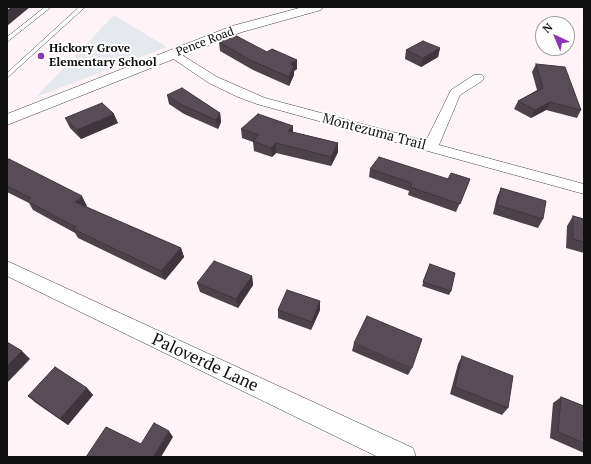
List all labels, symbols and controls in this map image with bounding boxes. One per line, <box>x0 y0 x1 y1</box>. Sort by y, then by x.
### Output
north arrow <box>535 16 575 56</box>
text: N <box>539 20 555 36</box>
street label: Pence Road <box>174 24 236 60</box>
place label: Hickory Grove Elementary School <box>49 42 157 70</box>
marker: Hickory Grove Elementary School <box>36 51 46 61</box>
street label: Montezuma Trail <box>320 110 428 154</box>
street label: Paloverde Lane <box>149 329 261 397</box>

